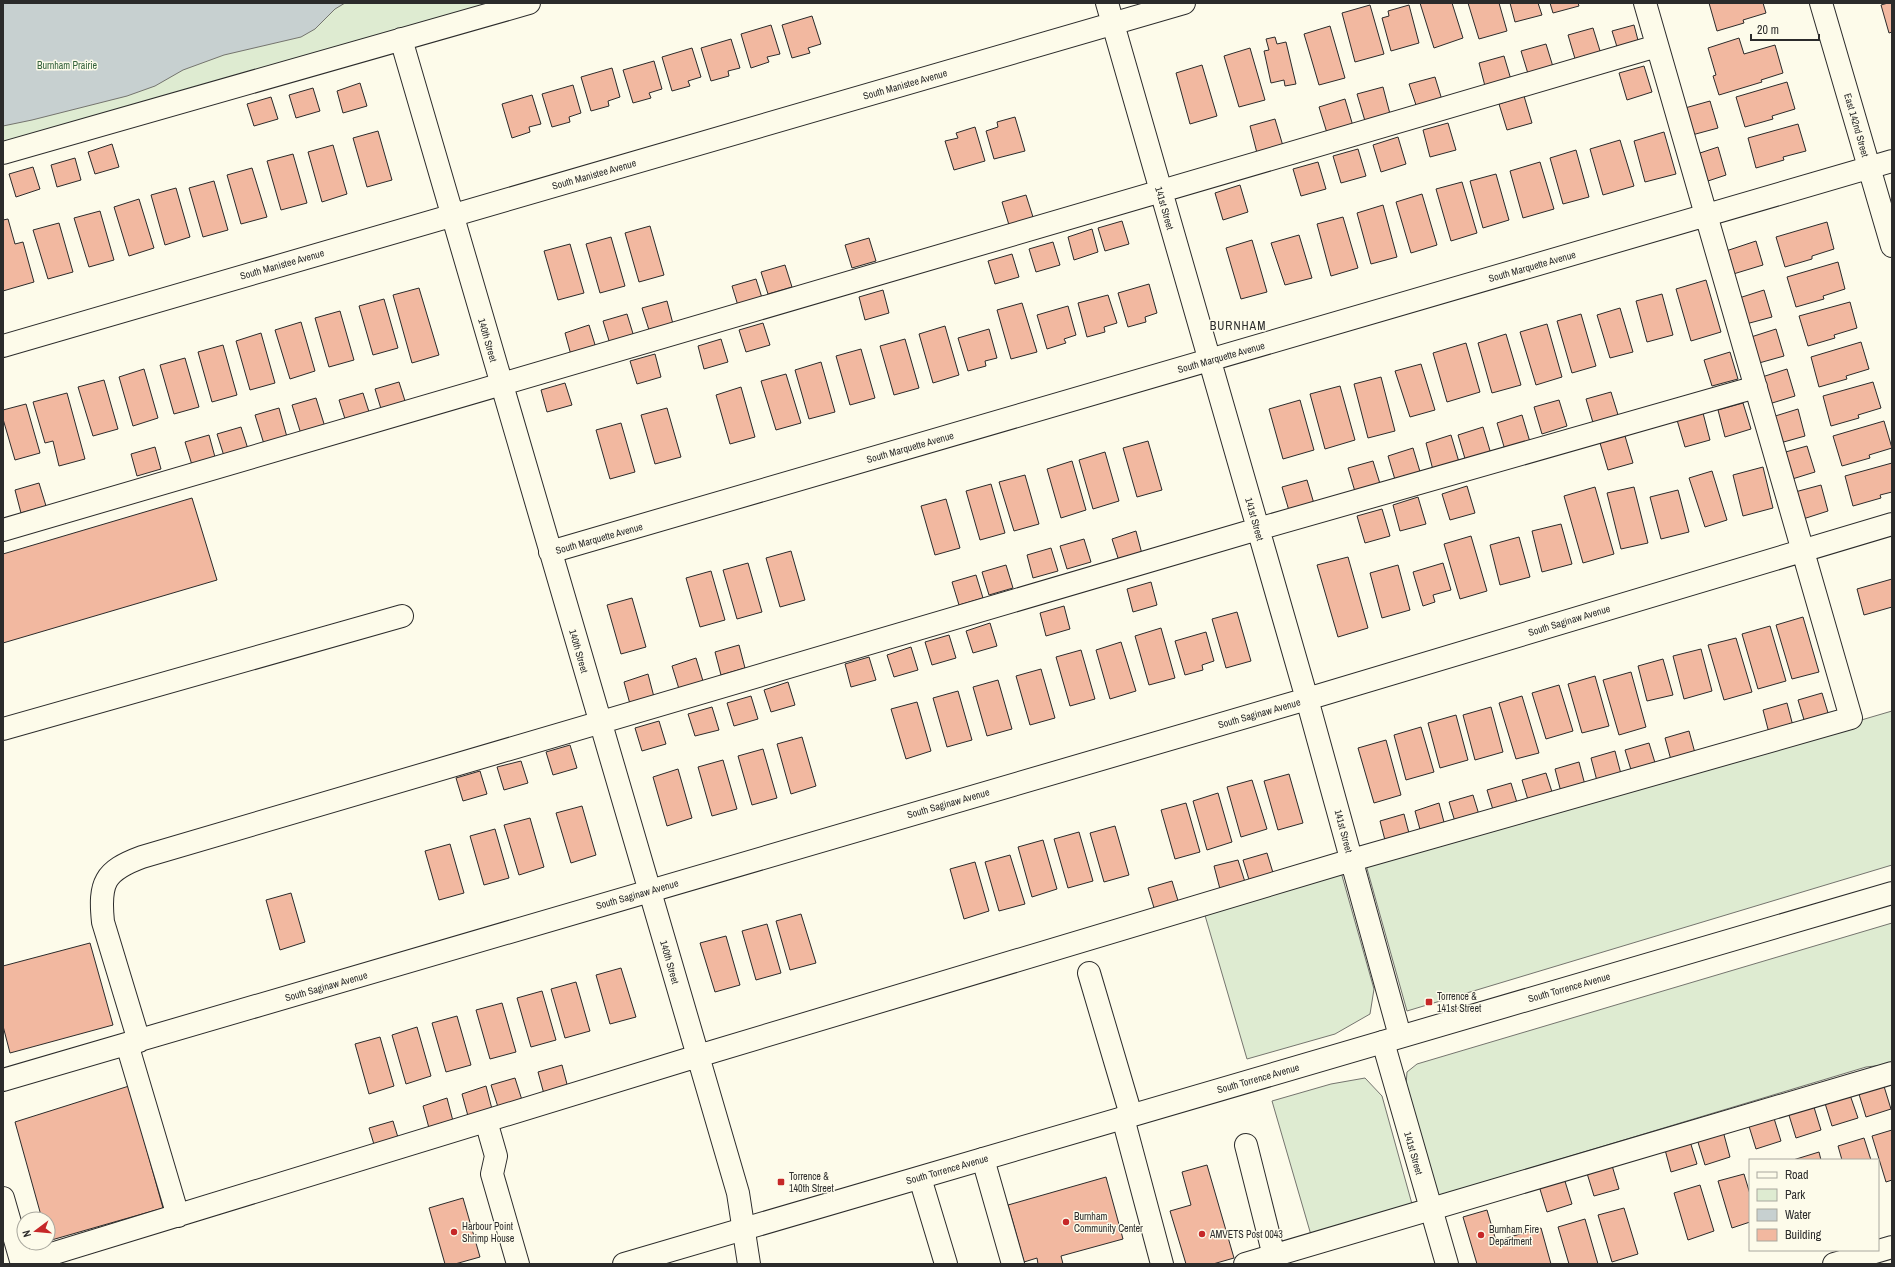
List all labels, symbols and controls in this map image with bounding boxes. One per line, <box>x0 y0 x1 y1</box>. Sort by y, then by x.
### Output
scale bar <box>1751 16 1819 42</box>
text: 20 m <box>1757 22 1779 38</box>
park label: Burnham Prairie <box>37 59 98 72</box>
street label: South Manistee Avenue <box>862 66 949 103</box>
street label: East 142nd Street <box>1841 92 1872 159</box>
street label: South Manistee Avenue <box>551 156 638 193</box>
street label: 141st Street <box>1152 185 1177 232</box>
street label: South Manistee Avenue <box>239 246 326 283</box>
street label: South Marquette Avenue <box>1487 248 1578 285</box>
street label: 140th Street <box>475 317 500 364</box>
district label: BURNHAM <box>1210 318 1266 334</box>
street label: South Marquette Avenue <box>1176 339 1267 376</box>
street label: South Marquette Avenue <box>865 429 956 466</box>
street label: 141st Street <box>1242 496 1267 543</box>
street label: South Marquette Avenue <box>554 520 645 557</box>
street label: South Saginaw Avenue <box>1527 602 1612 639</box>
street label: 140th Street <box>566 628 591 675</box>
street label: South Saginaw Avenue <box>1216 695 1302 731</box>
street label: South Saginaw Avenue <box>905 785 991 821</box>
street label: 141st Street <box>1332 808 1356 855</box>
street label: South Saginaw Avenue <box>594 876 680 912</box>
street label: 140th Street <box>657 939 682 986</box>
street label: South Saginaw Avenue <box>283 968 369 1004</box>
street label: South Torrence Avenue <box>1527 969 1612 1005</box>
place label: Torrence & 141st Street <box>1437 990 1482 1015</box>
marker: Torrence & 141st Street <box>1424 997 1434 1007</box>
street label: South Torrence Avenue <box>1216 1060 1301 1096</box>
street label: 141st Street <box>1401 1130 1426 1177</box>
street label: South Torrence Avenue <box>905 1151 990 1187</box>
legend <box>1749 1159 1879 1251</box>
text: Road <box>1785 1167 1809 1183</box>
place label: Torrence & 140th Street <box>789 1170 834 1195</box>
marker: Torrence & 140th Street <box>776 1177 786 1187</box>
text: Park <box>1785 1187 1805 1203</box>
text: Water <box>1785 1207 1812 1223</box>
place label: Burnham Community Center <box>1074 1210 1143 1235</box>
north arrow <box>16 1211 56 1251</box>
marker: Burnham Community Center <box>1061 1217 1071 1227</box>
place label: Harbour Point Shrimp House <box>462 1220 515 1245</box>
place label: Burnham Fire Department <box>1489 1223 1540 1248</box>
marker: Harbour Point Shrimp House <box>449 1227 459 1237</box>
text: Building <box>1785 1227 1822 1243</box>
place label: AMVETS Post 0043 <box>1209 1228 1283 1241</box>
text: N <box>19 1229 34 1239</box>
marker: AMVETS Post 0043 <box>1197 1229 1207 1239</box>
marker: Burnham Fire Department <box>1476 1230 1486 1240</box>

